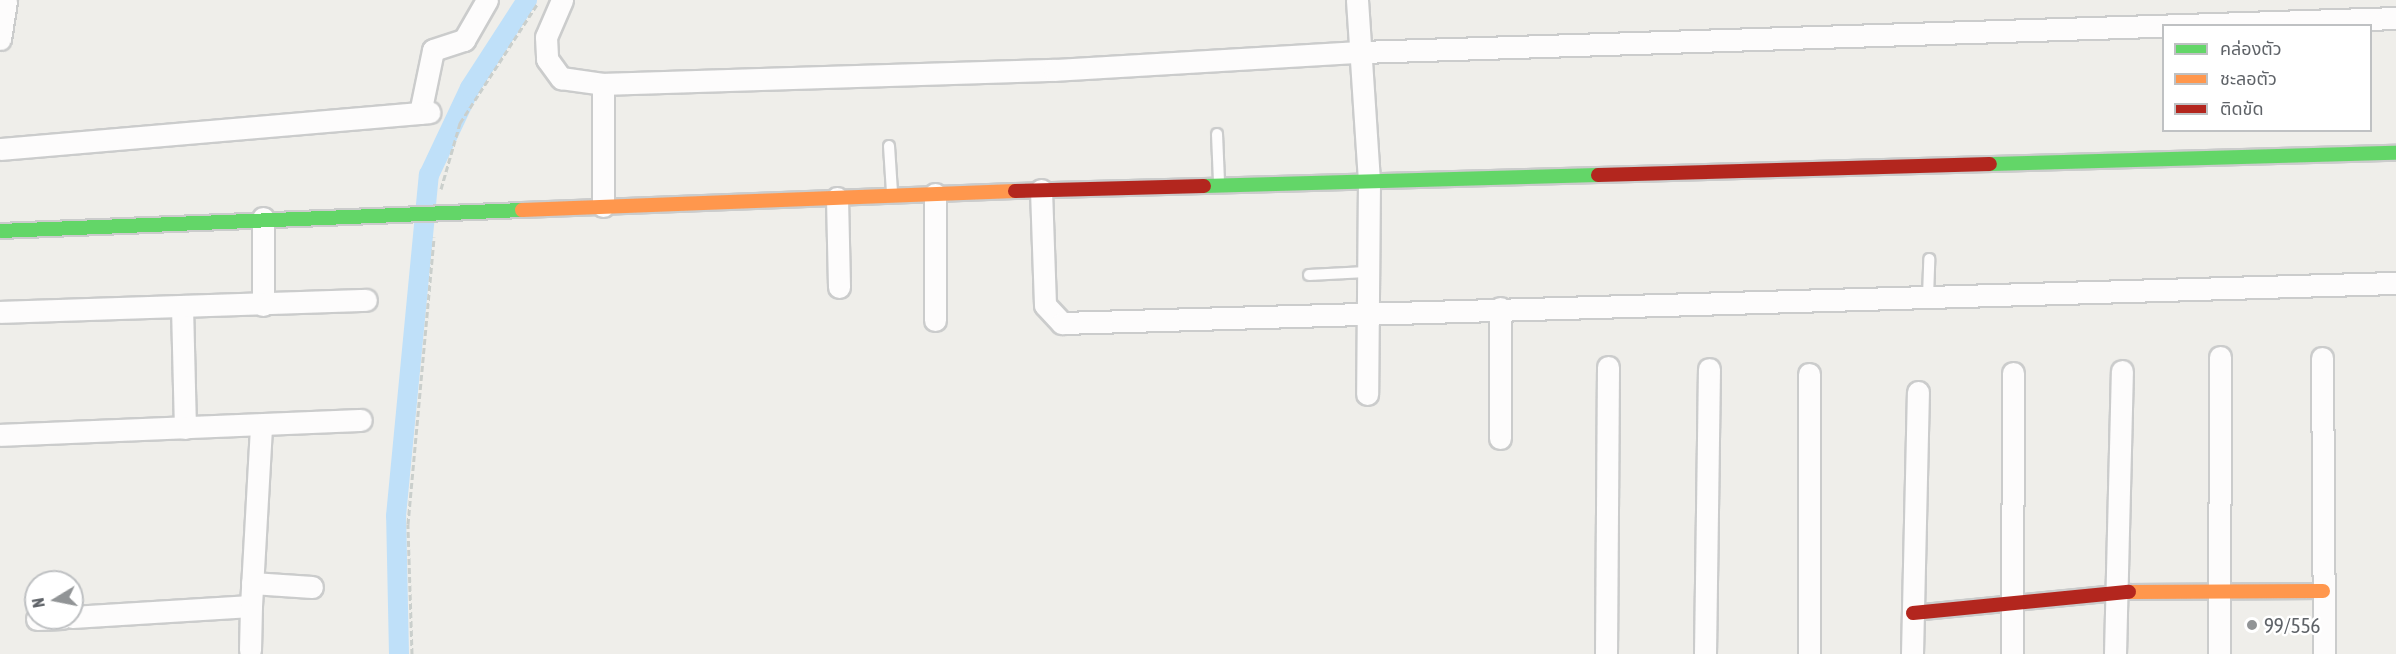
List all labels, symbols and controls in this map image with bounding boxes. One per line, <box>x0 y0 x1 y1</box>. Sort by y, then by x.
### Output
legend <box>2162 24 2372 132</box>
text: คล่องตัว <box>2220 38 2282 59</box>
text: ชะลอตัว <box>2220 68 2277 89</box>
text: ติดขัด <box>2220 98 2263 119</box>
north arrow <box>24 570 84 630</box>
text: N <box>29 597 48 609</box>
place label: 99/556 <box>2264 612 2320 638</box>
marker: 99/556 <box>2245 618 2259 632</box>

